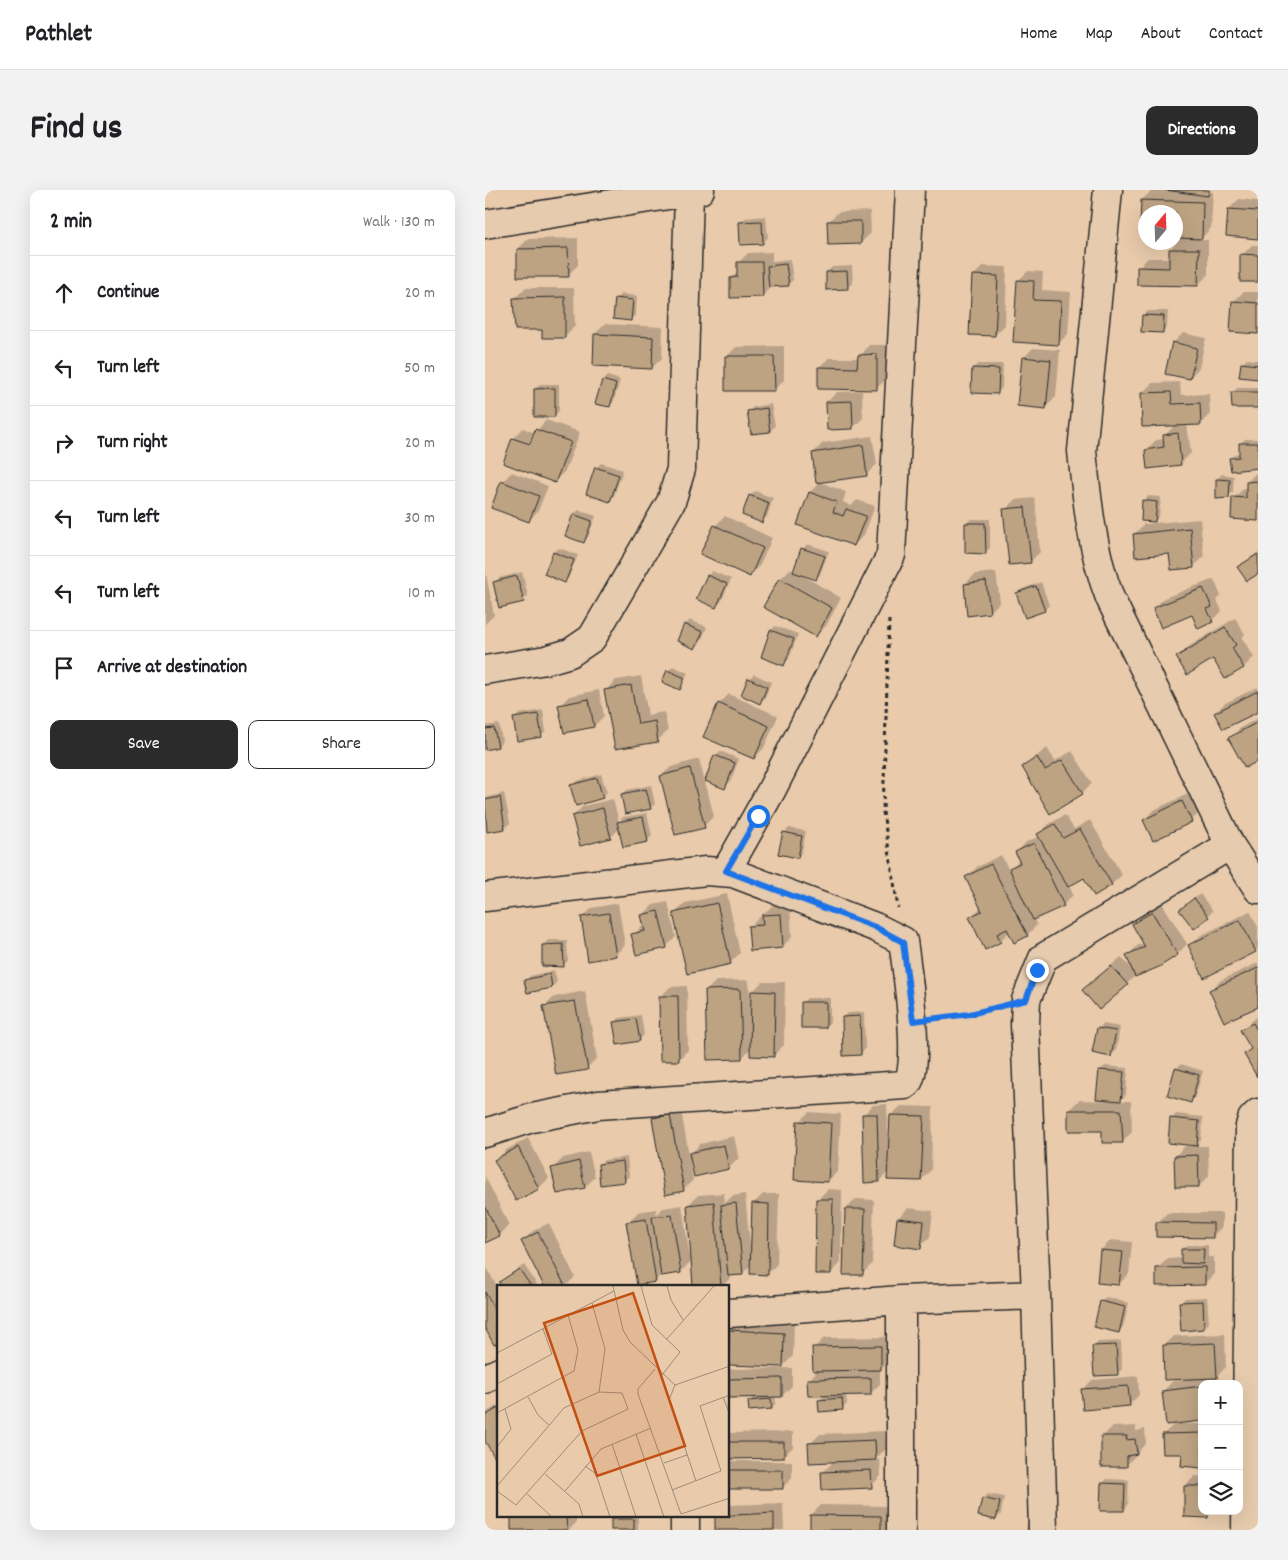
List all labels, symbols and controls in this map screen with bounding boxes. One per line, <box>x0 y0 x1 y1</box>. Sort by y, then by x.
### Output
text: Pathlet <box>25 18 92 52</box>
text: Home <box>1020 22 1057 47</box>
text: Map <box>1085 22 1113 47</box>
text: About <box>1141 22 1181 47</box>
text: Contact <box>1209 22 1263 47</box>
text: Find us <box>30 105 122 155</box>
button: Directions <box>1146 106 1258 155</box>
north arrow <box>1138 205 1183 250</box>
text: 2 min <box>50 208 92 238</box>
text: Walk · 130 m <box>363 211 435 234</box>
icon: ahead <box>50 279 78 307</box>
text: Continue <box>97 280 159 307</box>
text: 20 m <box>405 282 435 305</box>
icon: left <box>50 354 78 382</box>
text: Turn left <box>97 355 160 382</box>
text: 50 m <box>404 357 435 380</box>
icon: right <box>50 429 78 457</box>
text: Turn right <box>97 430 168 457</box>
text: 20 m <box>405 432 435 455</box>
icon: left <box>50 504 78 532</box>
text: Turn left <box>97 505 160 532</box>
text: 30 m <box>405 507 435 530</box>
icon: left <box>50 579 78 607</box>
text: Turn left <box>97 580 160 607</box>
text: 10 m <box>408 582 435 605</box>
icon: arrive <box>50 654 78 682</box>
text: Arrive at destination <box>97 655 247 682</box>
button: Save <box>50 720 238 769</box>
button: Share <box>248 720 435 769</box>
route start <box>747 805 770 828</box>
route end <box>1026 959 1049 982</box>
inset map <box>497 1285 730 1518</box>
map controls <box>1198 1380 1243 1515</box>
button: + <box>1198 1380 1243 1425</box>
button: − <box>1198 1425 1243 1470</box>
button: layers <box>1198 1470 1243 1515</box>

